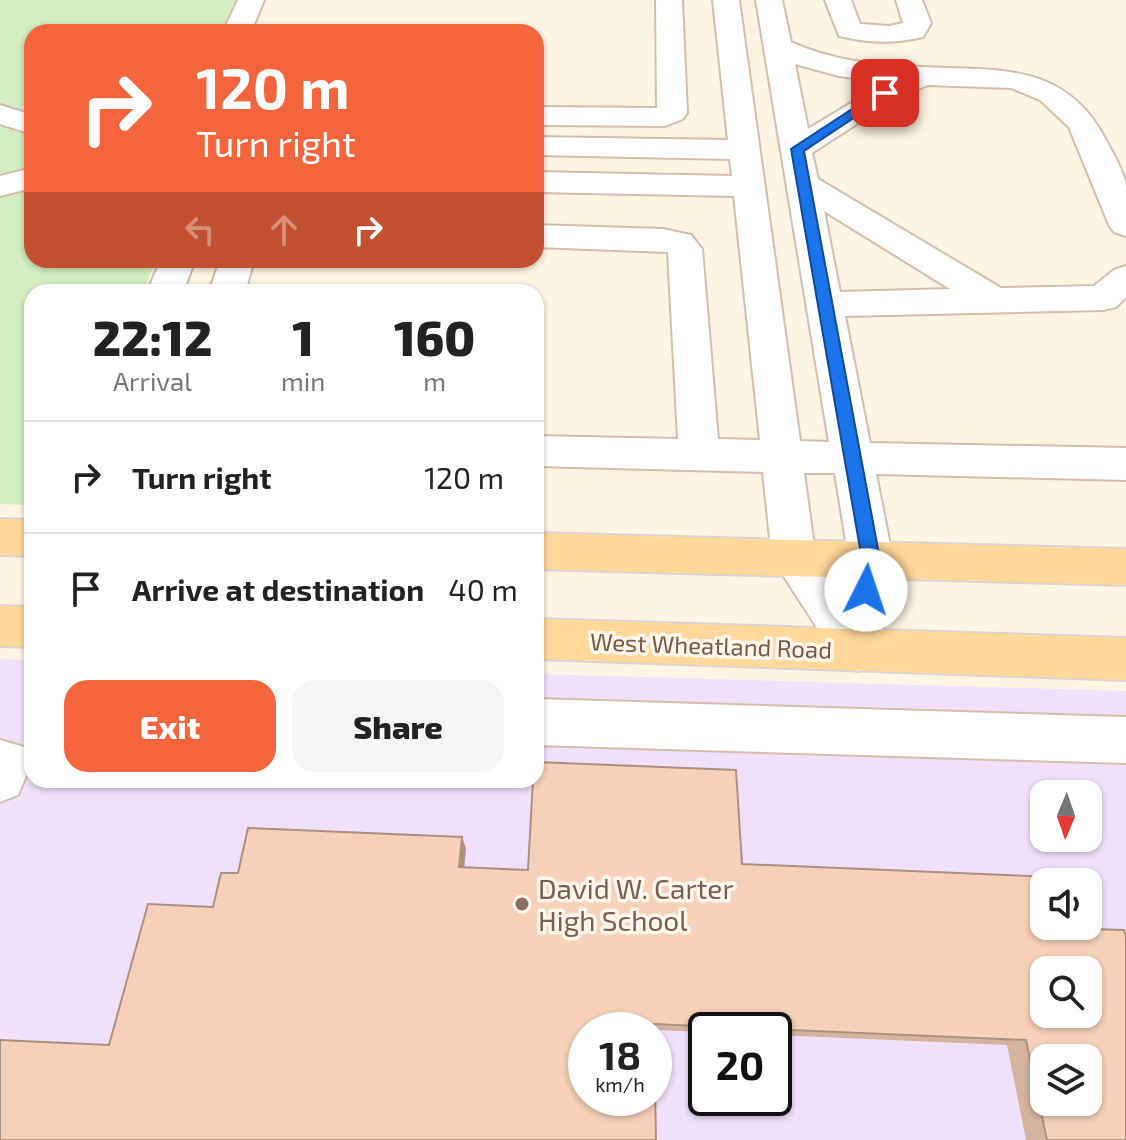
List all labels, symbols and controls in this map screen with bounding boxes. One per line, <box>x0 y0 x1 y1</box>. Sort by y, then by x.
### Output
text: 120 m <box>196 53 350 120</box>
icon: right <box>64 56 168 160</box>
pin <box>851 59 919 127</box>
icon: arrive <box>863 71 907 115</box>
text: Turn right <box>196 121 356 164</box>
icon: left <box>178 208 222 252</box>
icon: ahead <box>262 208 306 252</box>
icon: right <box>346 208 390 252</box>
text: 22:12 <box>93 308 212 366</box>
text: 1 <box>292 308 314 366</box>
text: 160 <box>394 308 475 366</box>
text: Arrival <box>113 365 192 396</box>
text: min <box>281 365 325 396</box>
text: m <box>423 365 446 396</box>
icon: right <box>64 455 108 499</box>
text: Turn right <box>132 459 272 495</box>
text: 120 m <box>424 459 504 495</box>
position arrow <box>824 548 908 632</box>
icon: arrive <box>64 567 108 611</box>
text: Arrive at destination <box>132 571 424 607</box>
text: 40 m <box>448 571 518 607</box>
street label: West Wheatland Road <box>590 626 832 664</box>
button: Exit <box>64 680 276 772</box>
button: Share <box>292 680 504 772</box>
north arrow <box>1030 780 1102 852</box>
map controls <box>1030 780 1102 1116</box>
button: sound <box>1030 868 1102 940</box>
place label: David W. Carter High School <box>538 871 734 937</box>
marker: David W. Carter High School <box>513 895 531 913</box>
button: search <box>1030 956 1102 1028</box>
speed limit sign: 20 <box>688 1012 792 1116</box>
text: 18 <box>599 1030 641 1078</box>
button: layers <box>1030 1044 1102 1116</box>
text: km/h <box>595 1072 645 1096</box>

